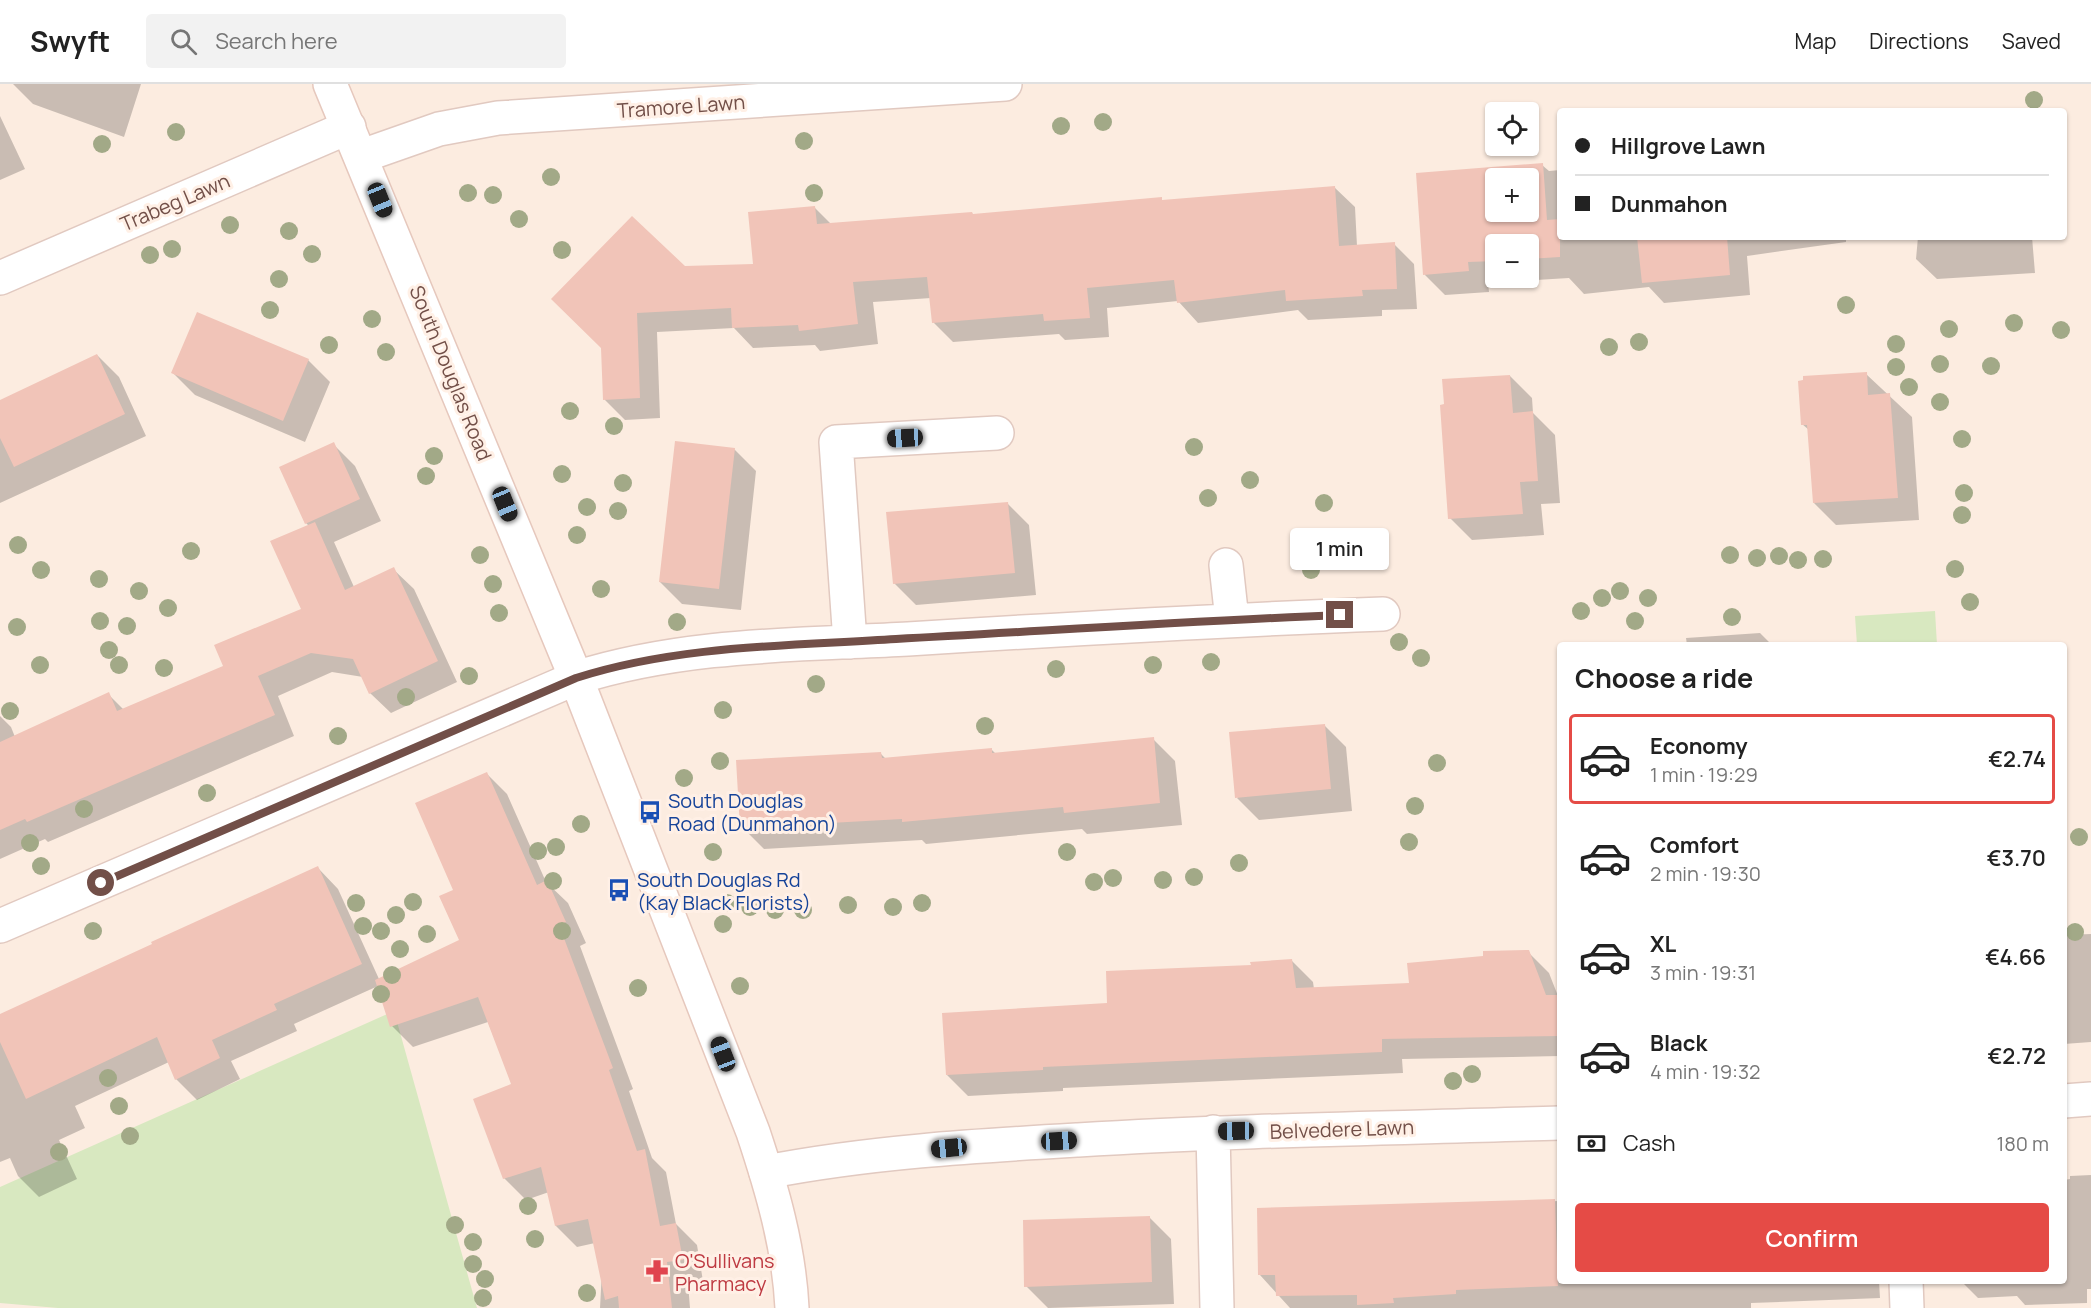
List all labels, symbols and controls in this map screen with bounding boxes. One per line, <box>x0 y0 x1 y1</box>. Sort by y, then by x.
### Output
search box <box>146 14 566 68</box>
text: Swyft <box>30 22 110 60</box>
icon: search <box>167 25 200 58</box>
text: Search here <box>215 26 338 56</box>
text: Map <box>1795 27 1836 55</box>
text: Directions <box>1869 27 1969 55</box>
text: Saved <box>2002 27 2061 55</box>
street label: Tramore Lawn <box>616 88 746 124</box>
map controls <box>1485 102 1539 288</box>
button: locate <box>1485 102 1539 156</box>
text: Hillgrove Lawn <box>1611 131 1765 161</box>
street label: Trabeg Lawn <box>116 167 234 237</box>
button: + <box>1485 168 1539 222</box>
car <box>365 180 395 220</box>
text: Dunmahon <box>1611 189 1728 219</box>
button: − <box>1485 234 1539 288</box>
street label: South Douglas Road <box>404 281 498 465</box>
car <box>887 428 923 448</box>
car <box>490 484 520 524</box>
callout: 1 min <box>1290 528 1390 570</box>
text: 1 min <box>1316 535 1363 562</box>
route end <box>1326 601 1353 628</box>
text: Choose a ride <box>1575 659 1753 696</box>
text: Economy <box>1650 731 1748 761</box>
icon: car <box>1578 732 1632 786</box>
text: €2.74 <box>1988 744 2046 774</box>
text: 1 min · 19:29 <box>1650 761 1758 788</box>
place label: South Douglas Road (Dunmahon) <box>668 787 837 837</box>
bus stop icon: South Douglas Road (Dunmahon) <box>637 799 663 825</box>
text: Comfort <box>1650 830 1739 860</box>
icon: car <box>1578 831 1632 885</box>
text: €3.70 <box>1987 843 2046 873</box>
text: 2 min · 19:30 <box>1650 860 1761 887</box>
place label: South Douglas Rd (Kay Black Florists) <box>637 866 811 916</box>
route start <box>87 869 114 896</box>
bus stop icon: South Douglas Rd (Kay Black Florists) <box>606 877 632 903</box>
text: XL <box>1650 929 1676 959</box>
icon: car <box>1578 930 1632 984</box>
text: €4.66 <box>1985 942 2046 972</box>
text: 3 min · 19:31 <box>1650 959 1756 986</box>
text: Black <box>1650 1028 1707 1058</box>
icon: car <box>1578 1029 1632 1083</box>
car <box>708 1034 738 1074</box>
text: €2.72 <box>1988 1041 2046 1071</box>
text: 4 min · 19:32 <box>1650 1058 1760 1085</box>
street label: Belvedere Lawn <box>1269 1113 1415 1145</box>
car <box>1218 1122 1254 1140</box>
icon: cash <box>1575 1127 1608 1160</box>
text: Cash <box>1623 1128 1676 1158</box>
text: 180 m <box>1996 1130 2049 1157</box>
car <box>1041 1131 1077 1151</box>
car <box>930 1137 968 1159</box>
button: Confirm <box>1575 1203 2049 1272</box>
place label: O'Sullivans Pharmacy <box>675 1247 775 1297</box>
pharmacy icon: O'Sullivans Pharmacy <box>644 1258 670 1284</box>

